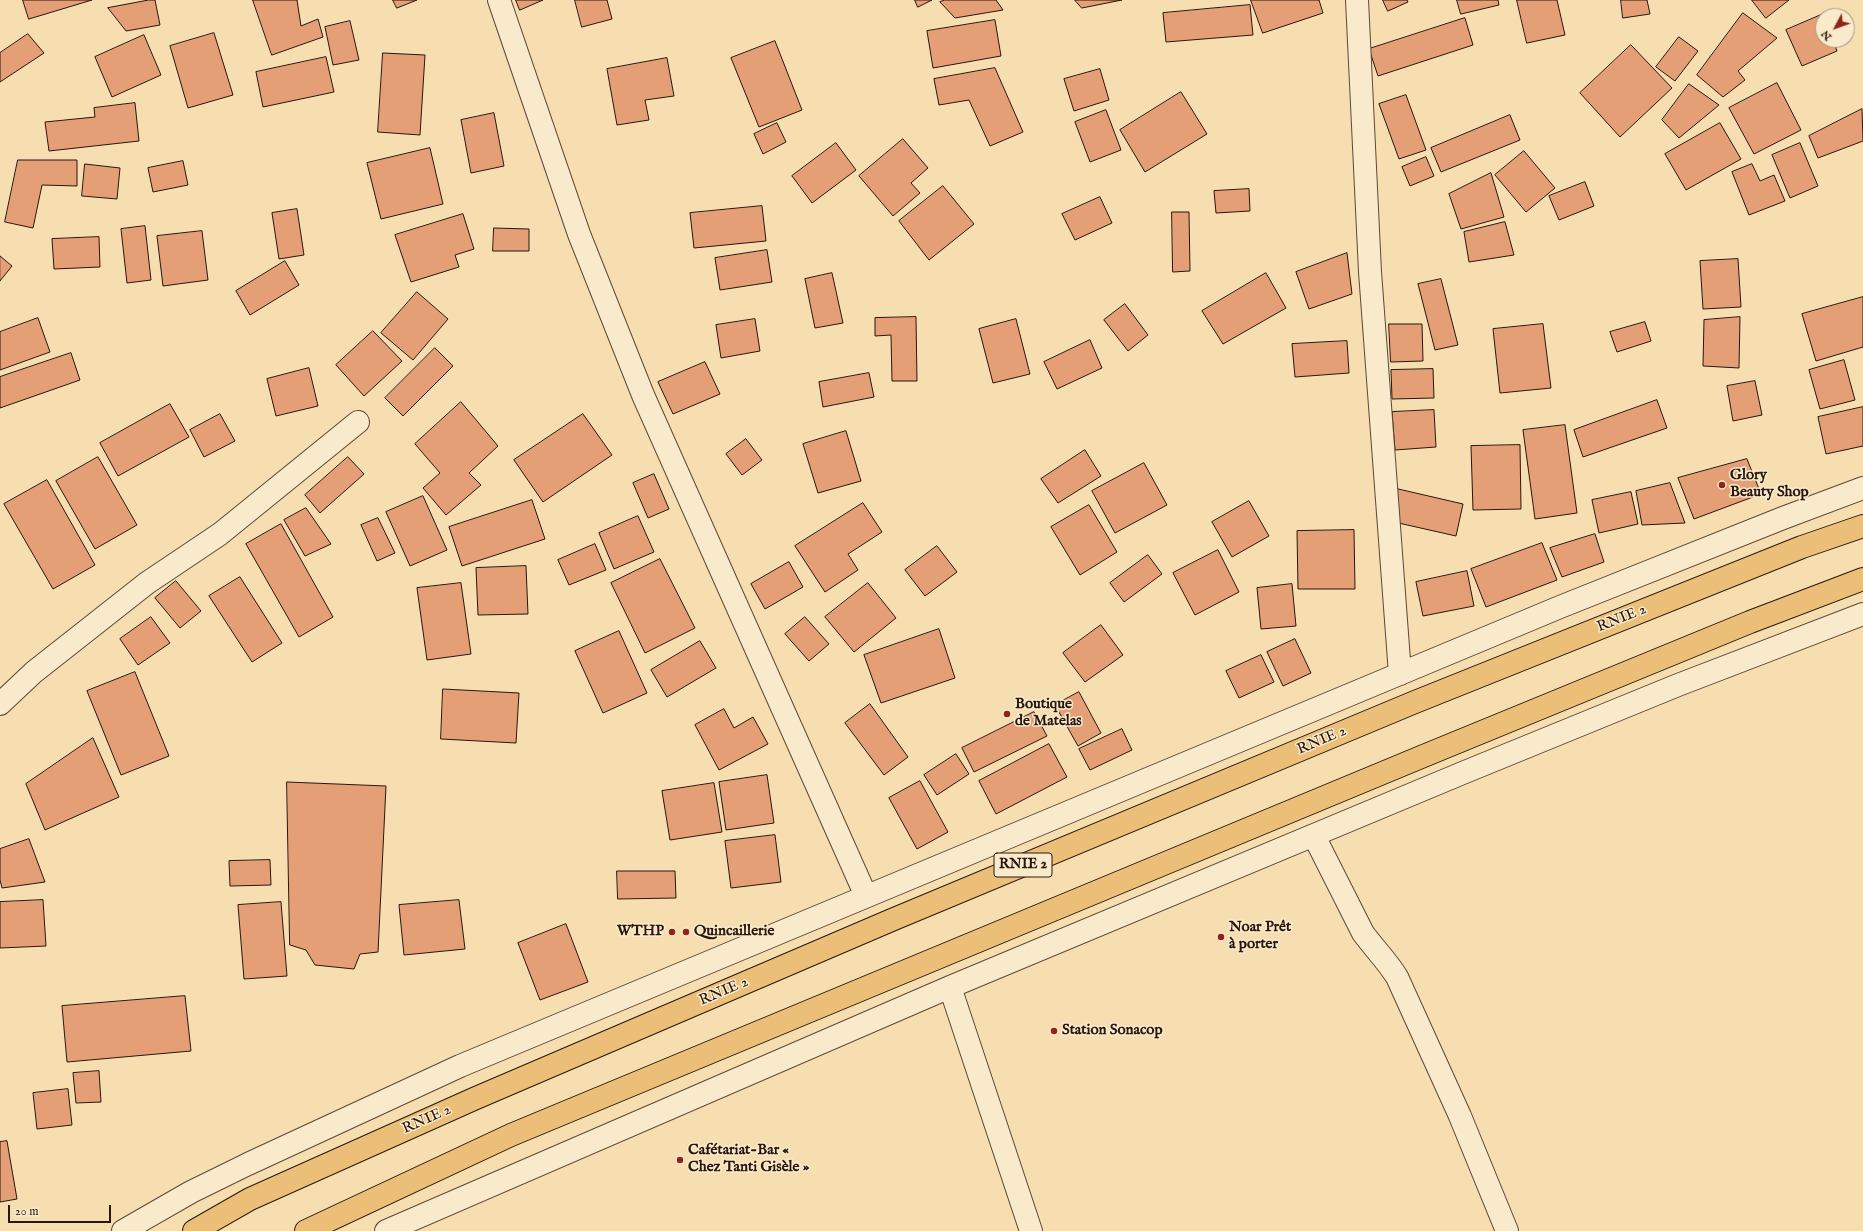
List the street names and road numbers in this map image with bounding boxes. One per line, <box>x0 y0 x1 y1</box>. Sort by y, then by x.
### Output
street label: RNIE 2 <box>1595 601 1649 637</box>
street label: RNIE 2 <box>1295 723 1349 759</box>
road number: RNIE 2 <box>994 853 1052 877</box>
street label: RNIE 2 <box>697 974 751 1010</box>
street label: RNIE 2 <box>400 1101 454 1139</box>

